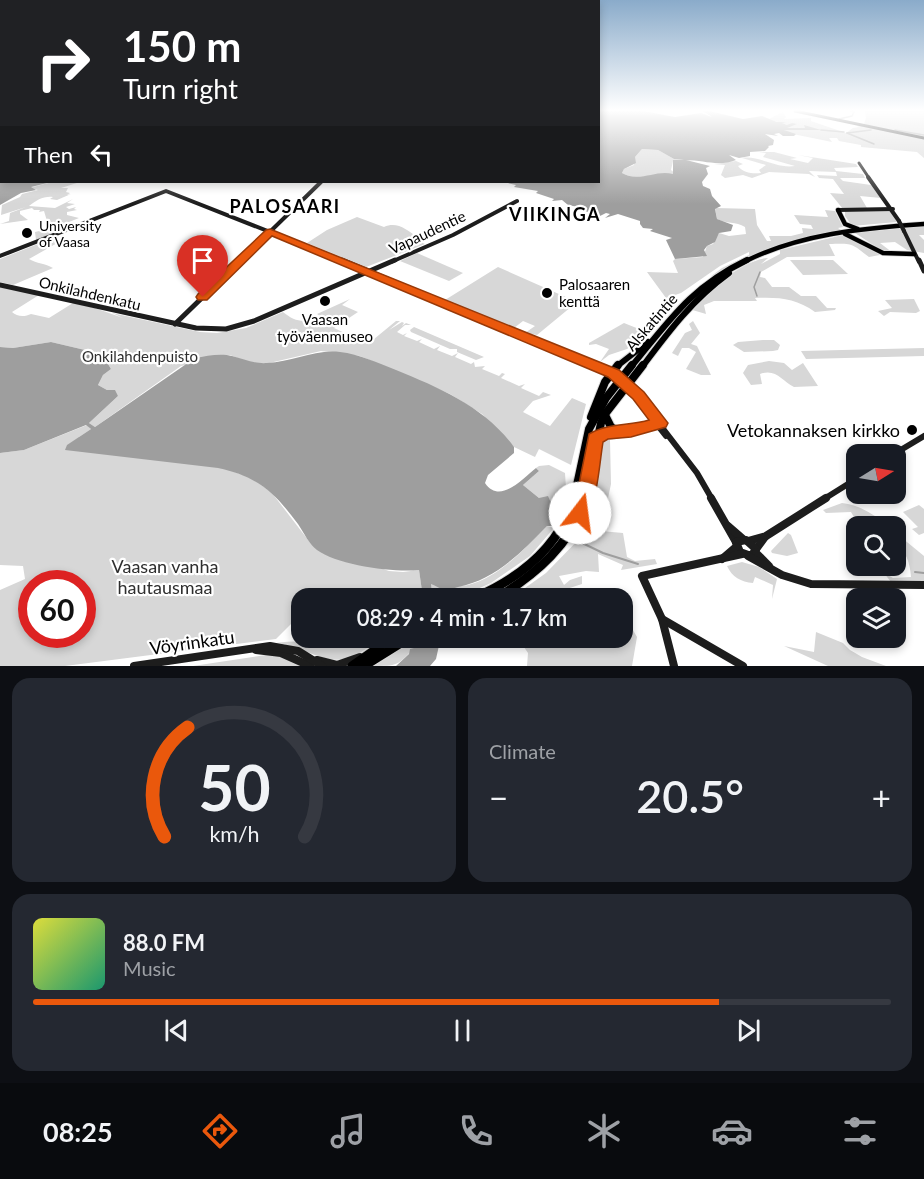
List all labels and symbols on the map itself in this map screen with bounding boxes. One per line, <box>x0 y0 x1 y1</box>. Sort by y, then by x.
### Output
district label: PALOSAARI <box>229 195 341 217</box>
district label: VIIKINGA <box>508 203 601 225</box>
street label: Vapaudentie <box>386 206 468 258</box>
place label: University of Vaasa <box>39 217 102 250</box>
marker: University of Vaasa <box>20 226 34 240</box>
pin <box>177 235 228 297</box>
street label: Onkilahdenkatu <box>37 273 143 313</box>
place label: Palosaaren kenttä <box>559 275 630 310</box>
marker: Palosaaren kenttä <box>540 286 554 300</box>
street label: Alskatintie <box>621 290 681 354</box>
marker: Vaasan työväenmuseo <box>318 294 332 308</box>
place label: Vaasan työväenmuseo <box>277 310 373 345</box>
park label: Onkilahdenpuisto <box>82 347 198 365</box>
place label: Vetokannaksen kirkko <box>727 419 900 441</box>
marker: Vetokannaksen kirkko <box>905 423 919 437</box>
north arrow <box>846 444 906 504</box>
position arrow <box>548 481 612 545</box>
park label: Vaasan vanha hautausmaa <box>112 555 218 598</box>
speed limit sign: 60 <box>18 570 96 648</box>
street label: Vöyrinkatu <box>148 625 236 659</box>

